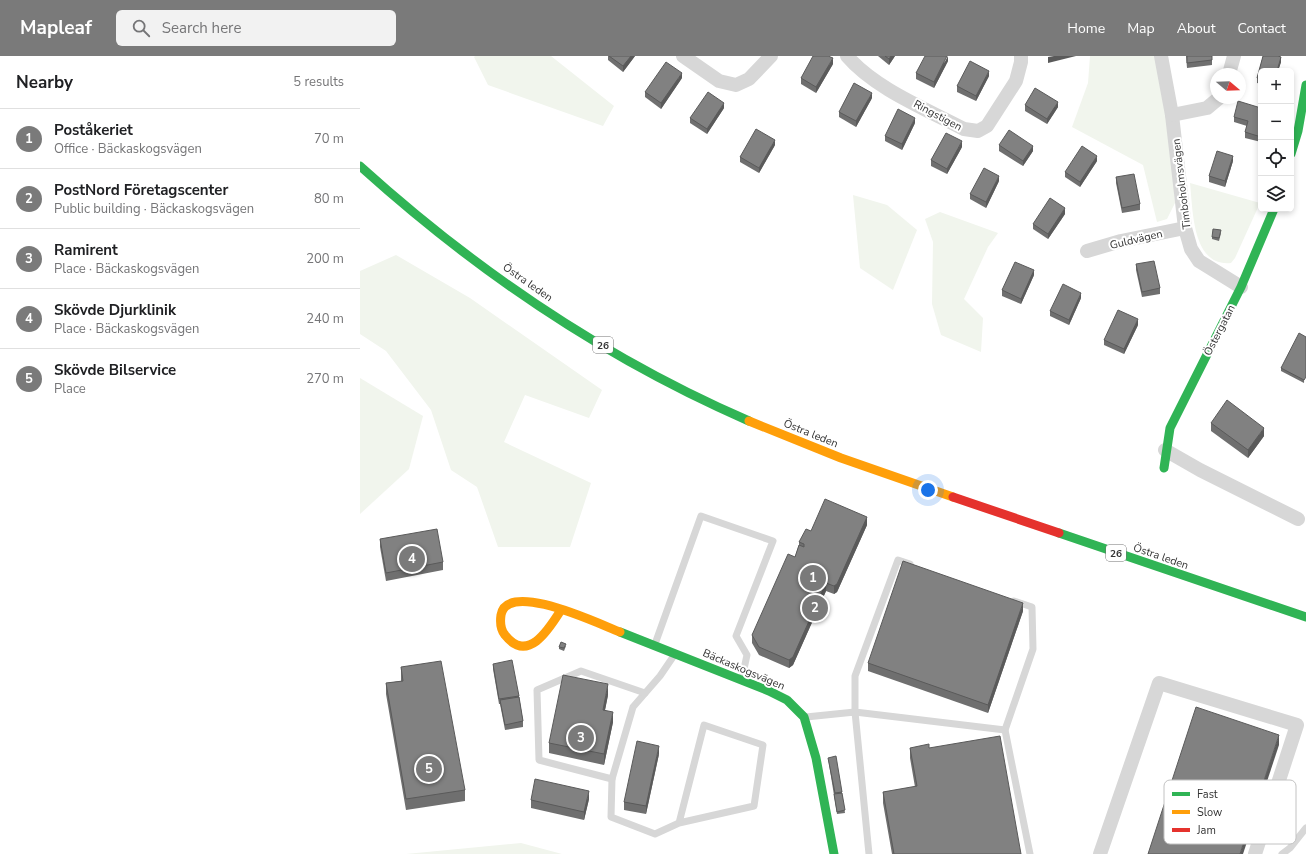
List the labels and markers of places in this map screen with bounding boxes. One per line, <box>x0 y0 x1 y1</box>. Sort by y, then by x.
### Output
pin: 4 <box>399 544 425 574</box>
pin: 1 <box>800 563 826 593</box>
pin: 2 <box>802 593 828 623</box>
pin: 3 <box>568 723 594 753</box>
pin: 5 <box>416 754 442 784</box>

